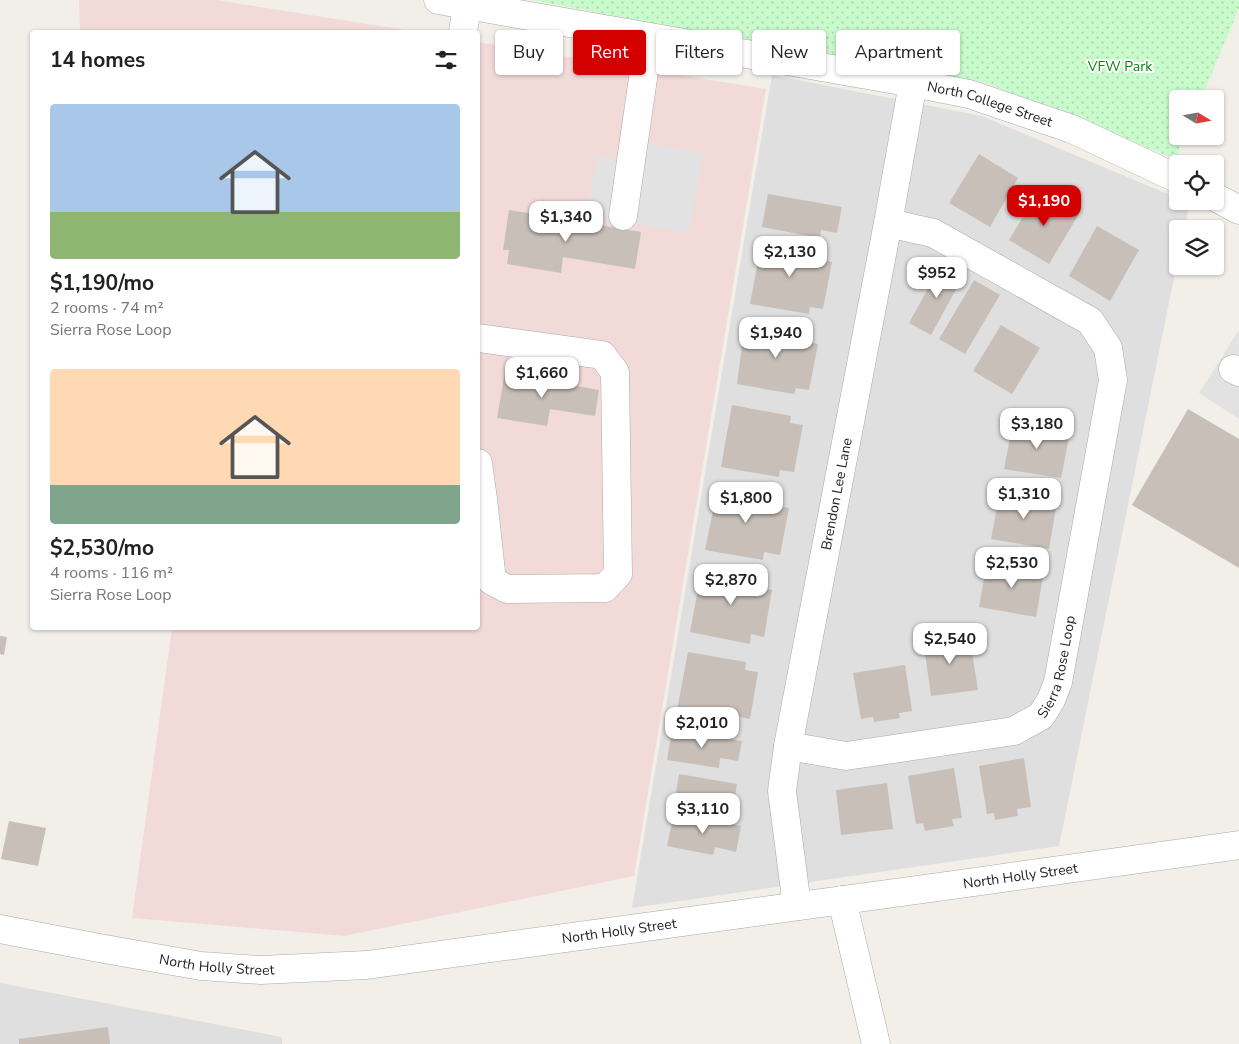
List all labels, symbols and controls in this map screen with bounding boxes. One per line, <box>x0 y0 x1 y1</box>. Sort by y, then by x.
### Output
chip: Buy <box>495 30 563 75</box>
chip: Rent <box>573 30 646 75</box>
chip: Filters <box>656 30 742 75</box>
chip: New <box>752 30 826 75</box>
chip: Apartment <box>836 30 960 75</box>
text: 14 homes <box>50 46 145 74</box>
icon: filters <box>432 46 460 74</box>
park label: VFW Park <box>1087 57 1153 76</box>
street label: North College Street <box>926 77 1055 132</box>
north arrow <box>1169 90 1224 145</box>
map controls <box>1169 90 1224 275</box>
icon: home <box>210 137 300 227</box>
button: locate <box>1169 155 1224 210</box>
pin: $1,190 <box>1003 184 1085 227</box>
text: $1,190 <box>1018 190 1070 212</box>
pin: $1,340 <box>525 200 607 243</box>
text: $1,340 <box>540 206 592 228</box>
button: layers <box>1169 220 1224 275</box>
pin: $2,130 <box>749 236 831 278</box>
text: $2,130 <box>764 241 816 263</box>
pin: $952 <box>907 256 967 299</box>
text: $952 <box>918 262 956 284</box>
text: $1,190/mo <box>50 269 154 297</box>
text: 2 rooms · 74 m² <box>50 297 163 319</box>
pin: $1,940 <box>735 316 817 359</box>
text: Sierra Rose Loop <box>50 319 172 341</box>
text: $1,940 <box>750 322 802 344</box>
pin: $1,660 <box>501 356 583 399</box>
text: $1,660 <box>516 362 568 384</box>
icon: home <box>210 402 300 492</box>
pin: $3,180 <box>996 408 1078 450</box>
text: $3,180 <box>1011 413 1063 435</box>
street label: Brendon Lee Lane <box>817 436 857 552</box>
pin: $1,310 <box>983 478 1065 520</box>
pin: $1,800 <box>705 482 787 524</box>
text: $1,310 <box>998 483 1050 505</box>
text: $1,800 <box>720 487 772 509</box>
text: $2,530/mo <box>50 534 154 562</box>
pin: $2,530 <box>971 546 1053 589</box>
text: $2,530 <box>986 552 1038 574</box>
text: 4 rooms · 116 m² <box>50 562 173 584</box>
pin: $2,870 <box>690 564 772 606</box>
text: $2,870 <box>705 569 757 591</box>
text: Sierra Rose Loop <box>50 584 172 606</box>
street label: Sierra Rose Loop <box>1033 614 1080 722</box>
pin: $2,540 <box>909 622 991 665</box>
text: $2,540 <box>924 628 976 650</box>
pin: $2,010 <box>661 706 743 749</box>
text: $2,010 <box>676 712 728 734</box>
pin: $3,110 <box>662 792 744 835</box>
text: $3,110 <box>677 798 729 820</box>
street label: North Holly Street <box>962 859 1079 894</box>
street label: North Holly Street <box>560 914 678 948</box>
street label: North Holly Street <box>158 950 275 980</box>

